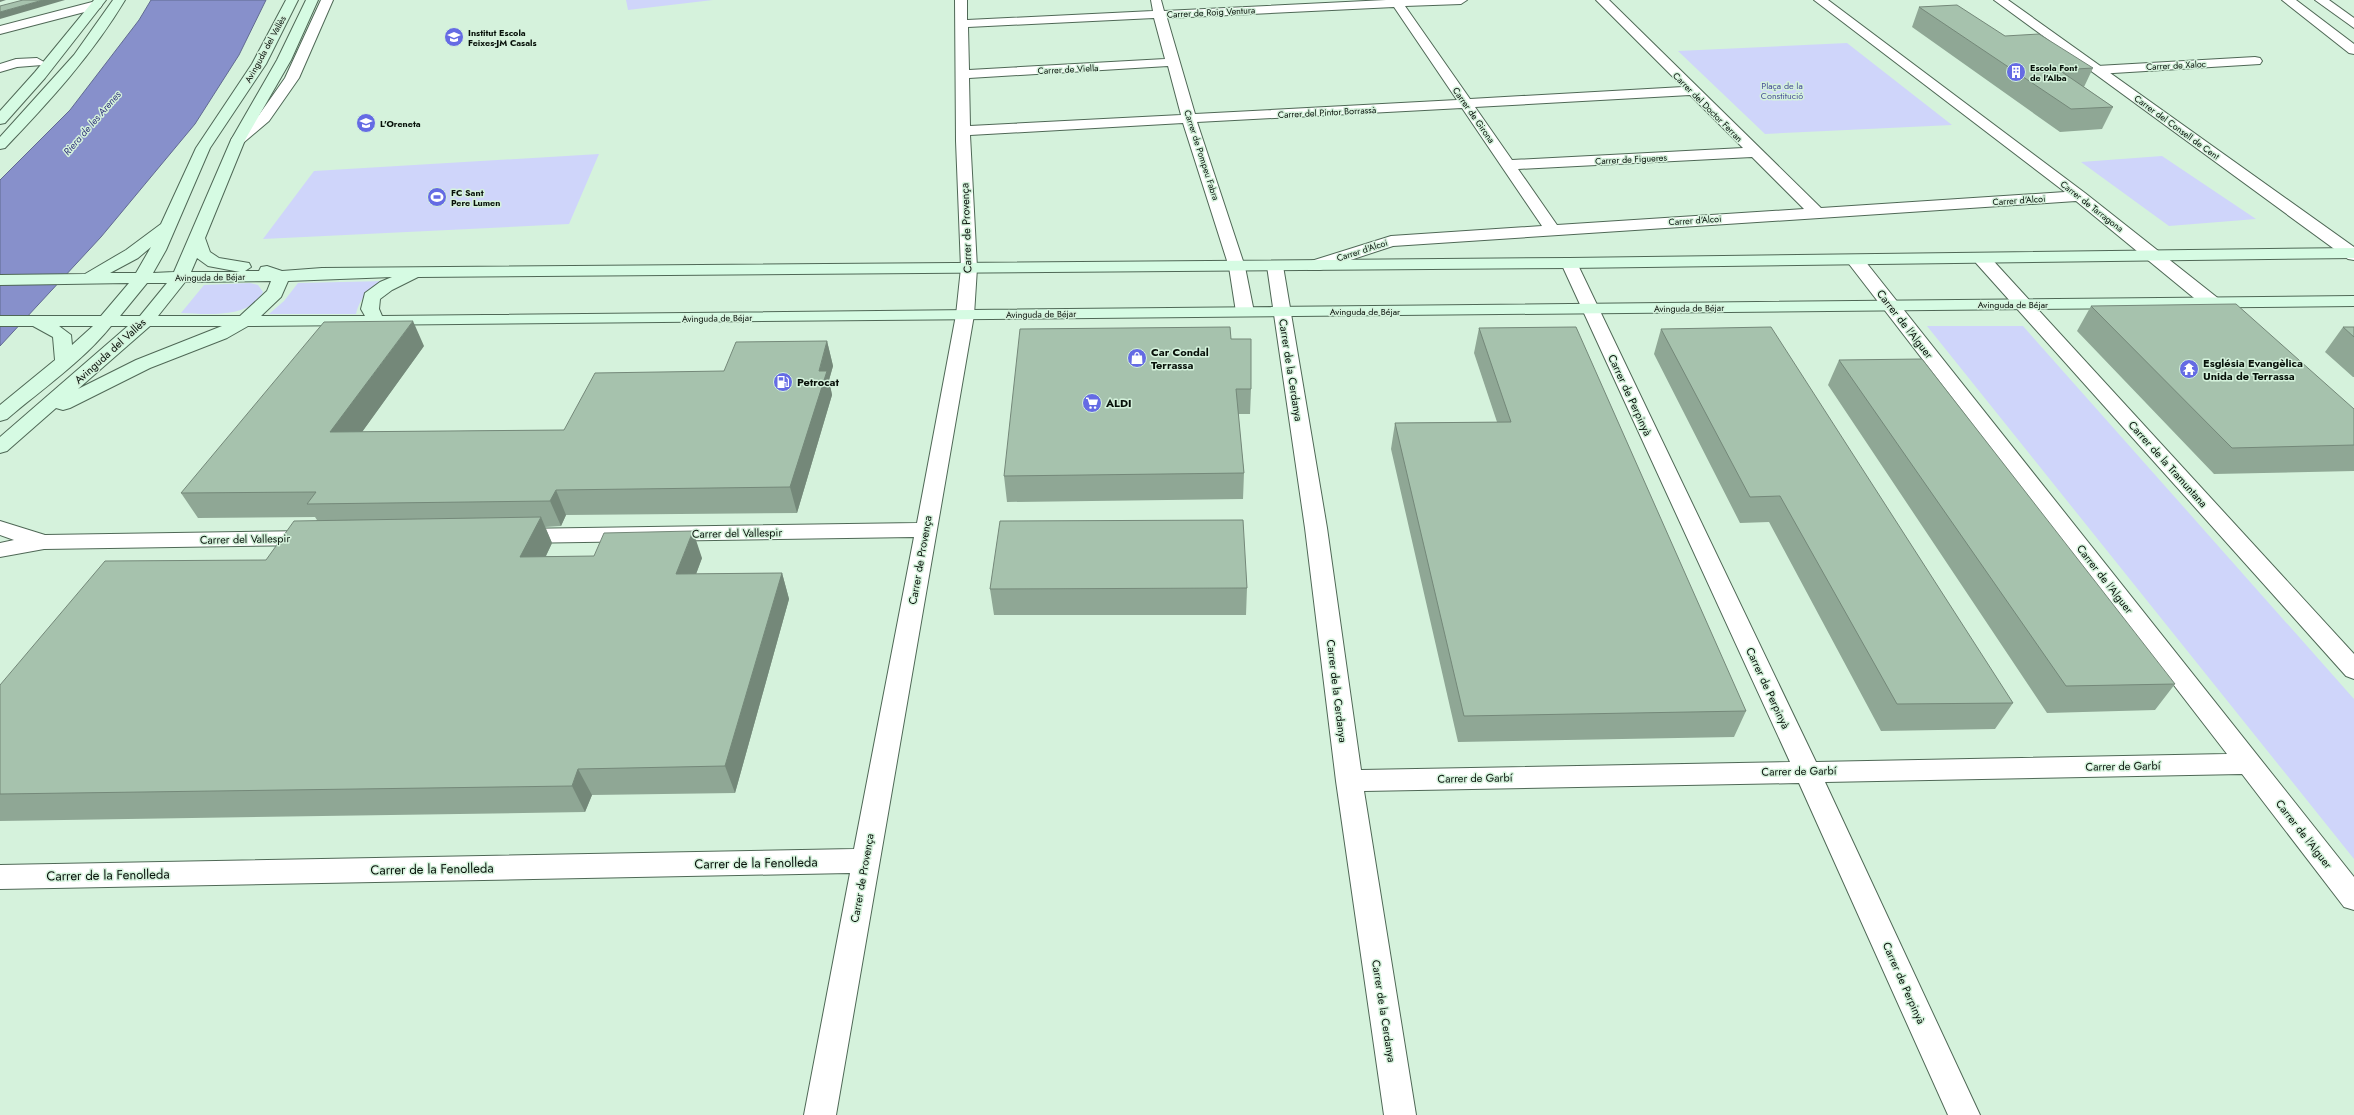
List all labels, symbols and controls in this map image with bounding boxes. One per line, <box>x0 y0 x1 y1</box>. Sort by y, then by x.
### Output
street label: Carrer de Roig Ventura <box>1167 3 1255 21</box>
street label: Avinguda del Vallès <box>241 13 289 85</box>
school or university icon: Institut Escola Feixes-JM Casals <box>443 26 465 48</box>
place label: Institut Escola Feixes-JM Casals <box>468 26 537 49</box>
street label: Carrer de Xaloc <box>2146 57 2206 73</box>
street label: Carrer de Viella <box>1037 61 1099 77</box>
building icon: Escola Font de l'Alba <box>2005 61 2027 83</box>
place label: Escola Font de l'Alba <box>2030 61 2077 84</box>
street label: Carrer del Doctor Ferran <box>1670 69 1746 145</box>
park label: Plaça de la Constitució <box>1761 79 1803 102</box>
street label: Carrer de Girona <box>1450 84 1498 146</box>
water label: Riera de les Arenes <box>60 87 124 159</box>
street label: Carrer del Consell de Cent <box>2132 92 2223 163</box>
street label: Carrer del Pintor Borrassà <box>1278 103 1376 121</box>
street label: Carrer de Pompeu Fabra <box>1181 108 1223 202</box>
school or university icon: L'Oreneta <box>355 112 377 134</box>
place label: L'Oreneta <box>380 117 421 130</box>
street label: Carrer de Figueres <box>1595 151 1668 167</box>
street label: Carrer de Tarragona <box>2058 177 2126 235</box>
street label: Carrer de Provença <box>956 183 976 273</box>
sports icon: FC Sant Pere Lumen <box>426 186 448 208</box>
place label: FC Sant Pere Lumen <box>451 186 500 209</box>
street label: Carrer d'Alcoi <box>1992 192 2046 208</box>
street label: Carrer d'Alcoi <box>1668 212 1722 228</box>
street label: Carrer d'Alcoi <box>1335 236 1389 264</box>
street label: Avinguda de Béjar <box>175 270 246 284</box>
street label: Carrer de l'Alguer <box>1873 286 1937 362</box>
street label: Avinguda de Béjar <box>1978 298 2049 311</box>
street label: Avinguda de Béjar <box>1654 301 1725 315</box>
street label: Avinguda de Béjar <box>1330 305 1401 318</box>
street label: Avinguda de Béjar <box>1006 307 1077 321</box>
street label: Avinguda de Béjar <box>682 311 753 325</box>
street label: Avinguda del Vallès <box>71 314 150 388</box>
street label: Carrer de la Cerdanya <box>1275 318 1307 422</box>
place label: Car Condal Terrassa <box>1151 344 1209 373</box>
shop icon: Car Condal Terrassa <box>1126 347 1148 369</box>
street label: Carrer de Perpinyà <box>1604 352 1656 438</box>
place label: Església Evangèlica Unida de Terrassa <box>2203 355 2303 384</box>
temple icon: Església Evangèlica Unida de Terrassa <box>2178 358 2200 380</box>
fuel station icon: Petrocat <box>772 371 794 393</box>
place label: Petrocat <box>797 374 840 390</box>
supermarket icon: ALDI <box>1081 392 1103 414</box>
place label: ALDI <box>1105 395 1131 411</box>
street label: Carrer de la Tramuntana <box>2125 417 2211 511</box>
street label: Carrer de Provença <box>904 514 936 606</box>
street label: Carrer del Vallespir <box>692 524 782 542</box>
street label: Carrer del Vallespir <box>200 530 290 548</box>
street label: Carrer de l'Alguer <box>2073 541 2137 617</box>
street label: Carrer de la Cerdanya <box>1323 639 1351 743</box>
street label: Carrer de Perpinyà <box>1742 645 1794 731</box>
street label: Carrer de Garbí <box>2085 757 2162 775</box>
street label: Carrer de Garbí <box>1761 762 1838 780</box>
street label: Carrer de Garbí <box>1437 769 1514 787</box>
street label: Carrer de l'Alguer <box>2272 796 2336 872</box>
street label: Carrer de Provença <box>846 832 878 924</box>
street label: Carrer de la Fenolleda <box>694 852 818 874</box>
street label: Carrer de la Fenolleda <box>370 858 494 880</box>
street label: Carrer de la Fenolleda <box>46 864 170 886</box>
street label: Carrer de Perpinyà <box>1879 939 1929 1027</box>
street label: Carrer de la Cerdanya <box>1368 959 1400 1063</box>

